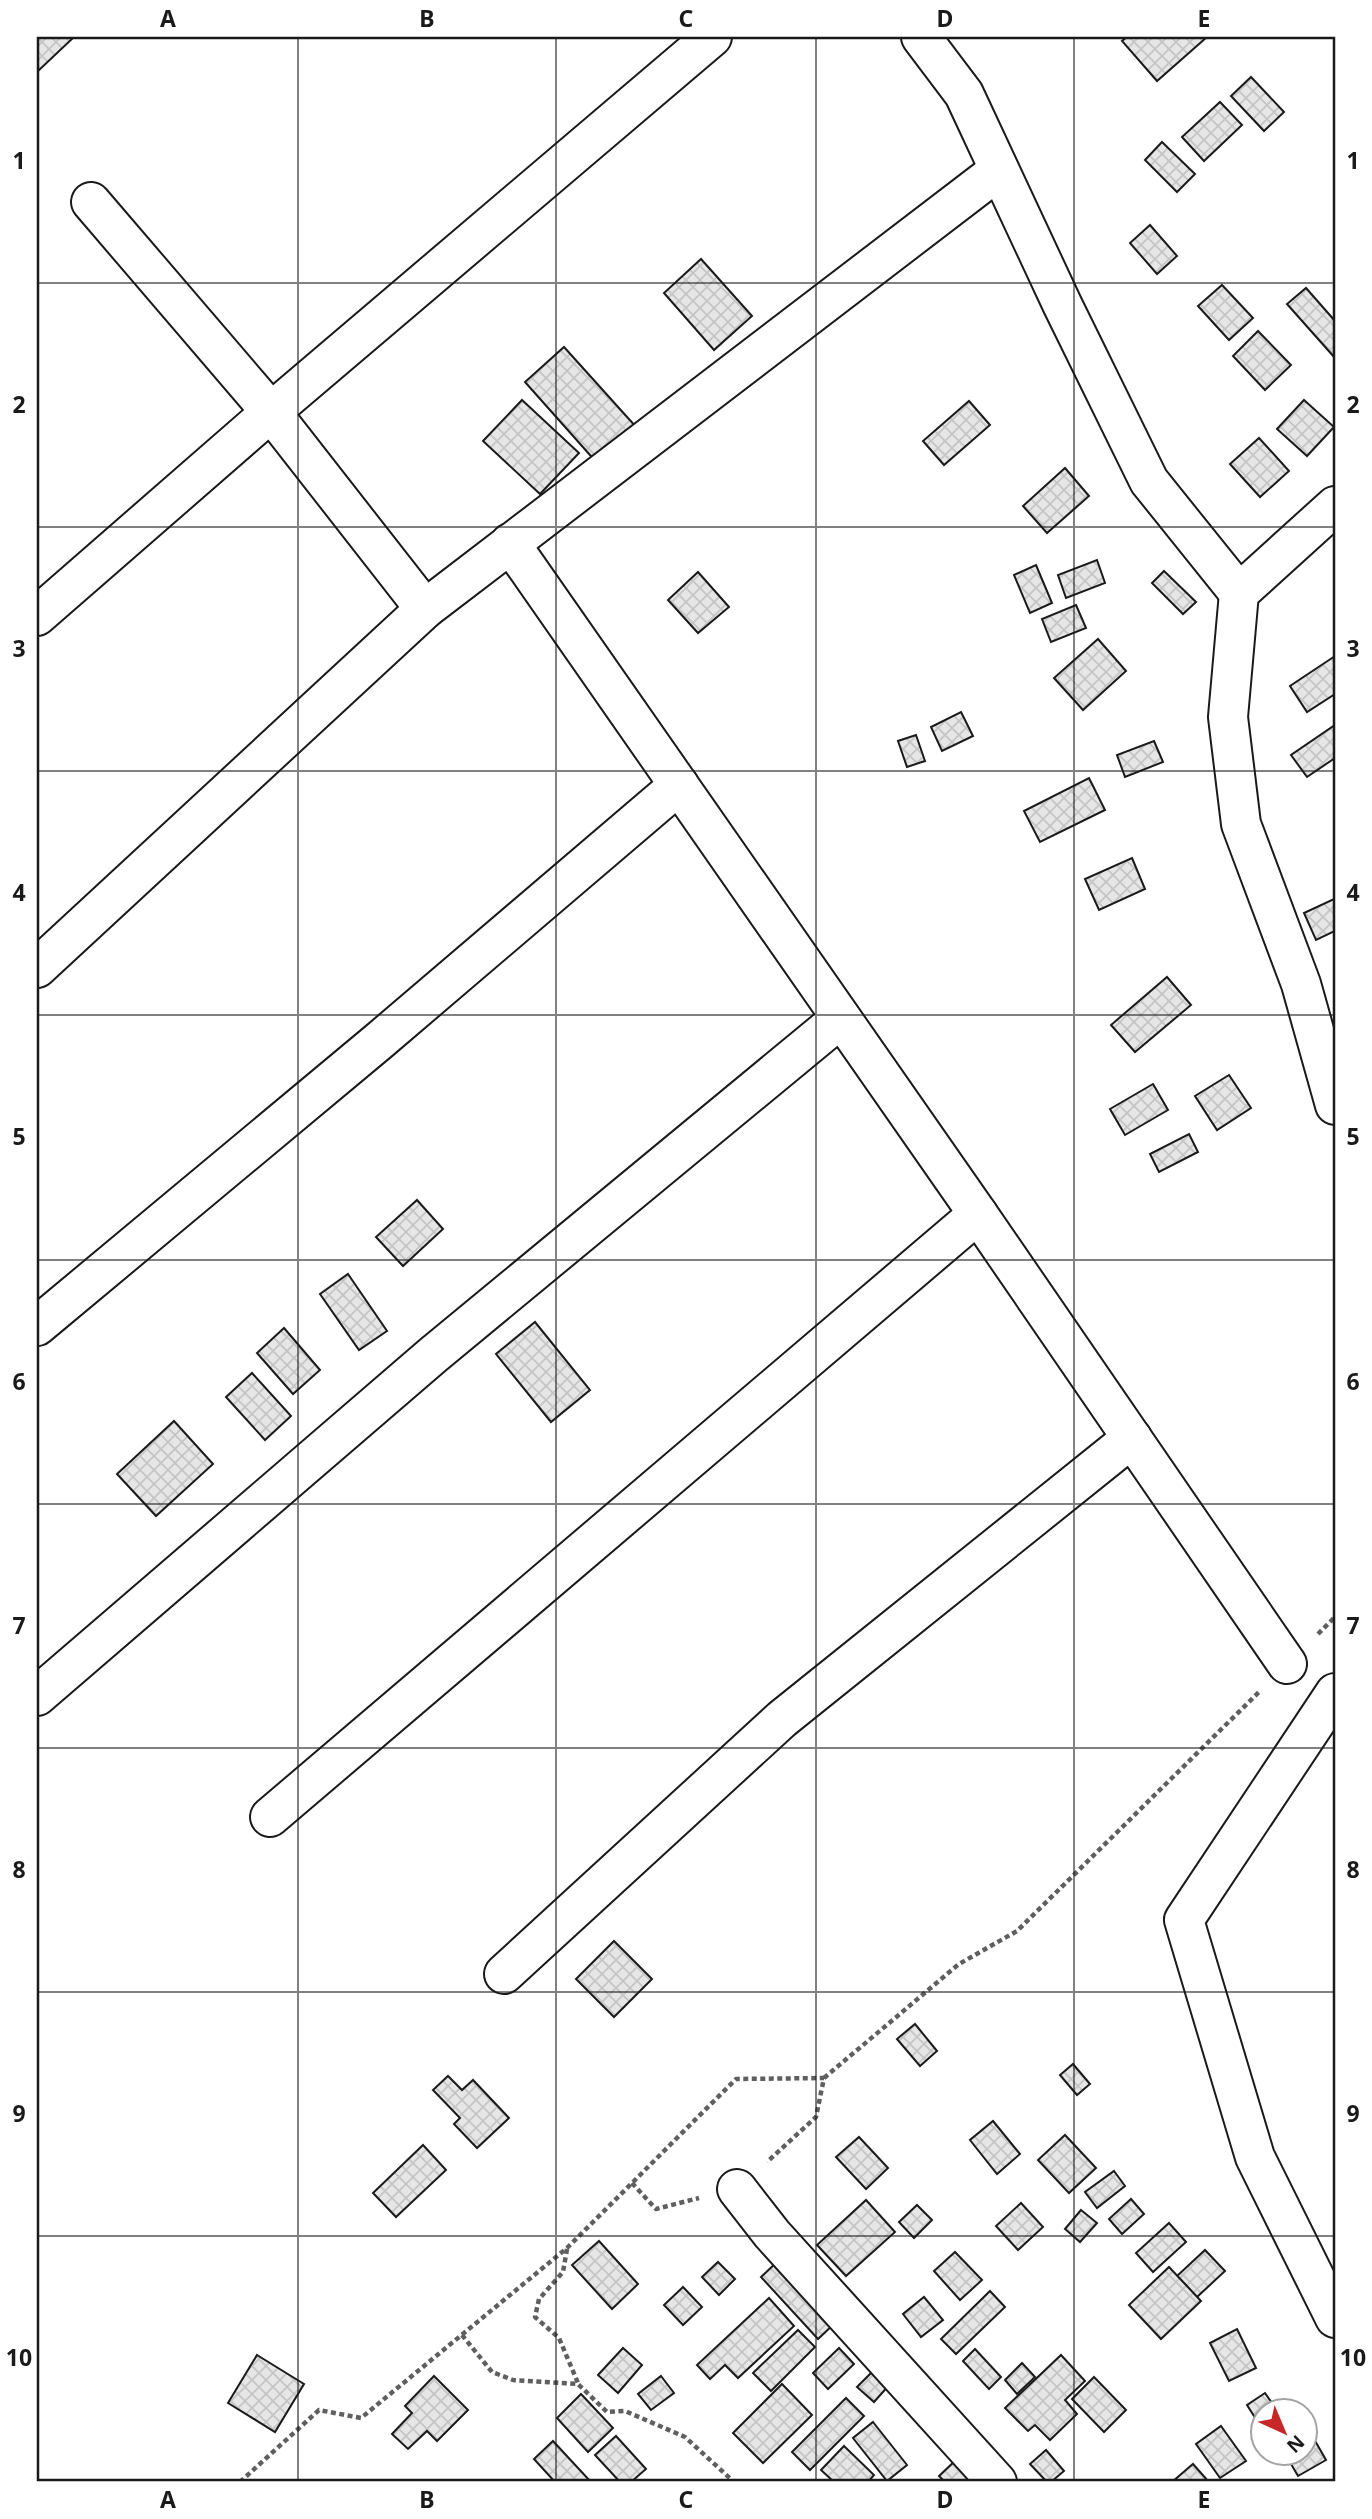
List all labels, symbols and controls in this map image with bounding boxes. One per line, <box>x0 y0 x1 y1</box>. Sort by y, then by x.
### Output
text: A <box>160 2 176 34</box>
text: B <box>419 2 435 34</box>
text: C <box>679 2 694 34</box>
text: D <box>937 2 953 34</box>
text: E <box>1198 2 1210 34</box>
text: 1 <box>12 144 26 176</box>
text: 1 <box>1346 144 1360 176</box>
text: 2 <box>12 388 26 420</box>
text: 2 <box>1346 388 1360 420</box>
text: 3 <box>12 632 26 664</box>
text: 3 <box>1346 632 1360 664</box>
text: 4 <box>12 876 26 908</box>
text: 4 <box>1346 876 1360 908</box>
text: 5 <box>12 1120 26 1152</box>
text: 5 <box>1346 1120 1360 1152</box>
text: 6 <box>12 1365 26 1397</box>
text: 6 <box>1346 1365 1360 1397</box>
text: 7 <box>12 1609 26 1641</box>
text: 7 <box>1346 1609 1360 1641</box>
text: 8 <box>12 1853 26 1885</box>
text: 8 <box>1346 1853 1360 1885</box>
text: 9 <box>12 2097 26 2129</box>
text: 9 <box>1346 2097 1360 2129</box>
text: 10 <box>6 2341 32 2373</box>
text: 10 <box>1340 2341 1366 2373</box>
north arrow <box>1250 2396 1320 2466</box>
text: N <box>1281 2430 1310 2459</box>
text: A <box>160 2483 176 2515</box>
text: B <box>419 2483 435 2515</box>
text: C <box>679 2483 694 2515</box>
text: D <box>937 2483 953 2515</box>
text: E <box>1198 2483 1210 2515</box>

